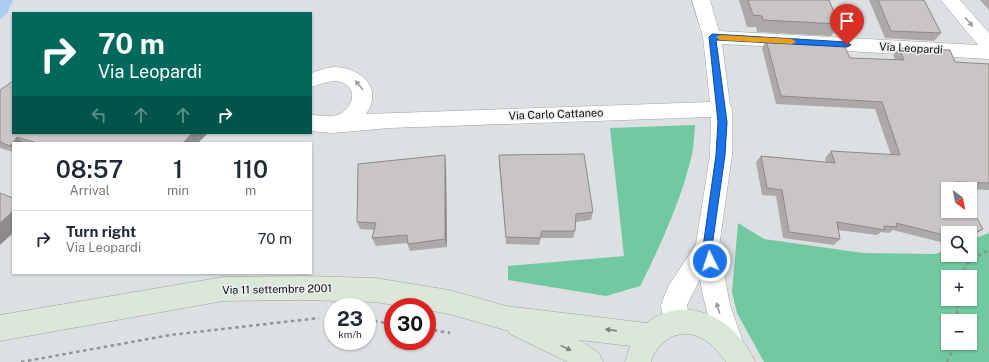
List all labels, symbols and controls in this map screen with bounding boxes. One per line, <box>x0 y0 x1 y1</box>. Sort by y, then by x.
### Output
pin <box>830 4 864 45</box>
icon: arrive <box>836 10 858 32</box>
one-way arrow <box>965 17 974 28</box>
text: 70 m <box>98 27 165 60</box>
icon: right <box>32 28 84 80</box>
street label: Via Leopardi <box>879 40 943 56</box>
text: Via Leopardi <box>98 61 202 82</box>
one-way arrow <box>355 79 363 90</box>
icon: left <box>88 104 110 126</box>
icon: ahead <box>130 104 152 126</box>
icon: ahead <box>172 104 194 126</box>
icon: right <box>214 104 236 126</box>
street label: Via Carlo Cattaneo <box>508 106 604 122</box>
text: 08:57 <box>56 155 123 183</box>
text: 1 <box>173 155 183 183</box>
text: 110 <box>233 155 268 183</box>
north arrow <box>941 182 977 218</box>
map controls <box>941 182 977 350</box>
text: Arrival <box>69 183 110 198</box>
text: min <box>167 183 189 198</box>
text: m <box>245 183 256 198</box>
text: Turn right <box>66 223 136 240</box>
button: search <box>941 226 977 262</box>
icon: right <box>32 228 54 250</box>
text: 70 m <box>257 230 292 247</box>
text: Via Leopardi <box>66 240 141 255</box>
position arrow <box>689 240 731 282</box>
button: + <box>941 270 977 306</box>
street label: Via 11 settembre 2001 <box>222 282 332 296</box>
speed limit sign: 30 <box>384 298 436 350</box>
one-way arrow <box>715 302 721 314</box>
text: 23 <box>337 307 363 331</box>
button: − <box>941 314 977 350</box>
one-way arrow <box>605 327 617 333</box>
text: km/h <box>338 328 362 340</box>
one-way arrow <box>560 344 572 351</box>

